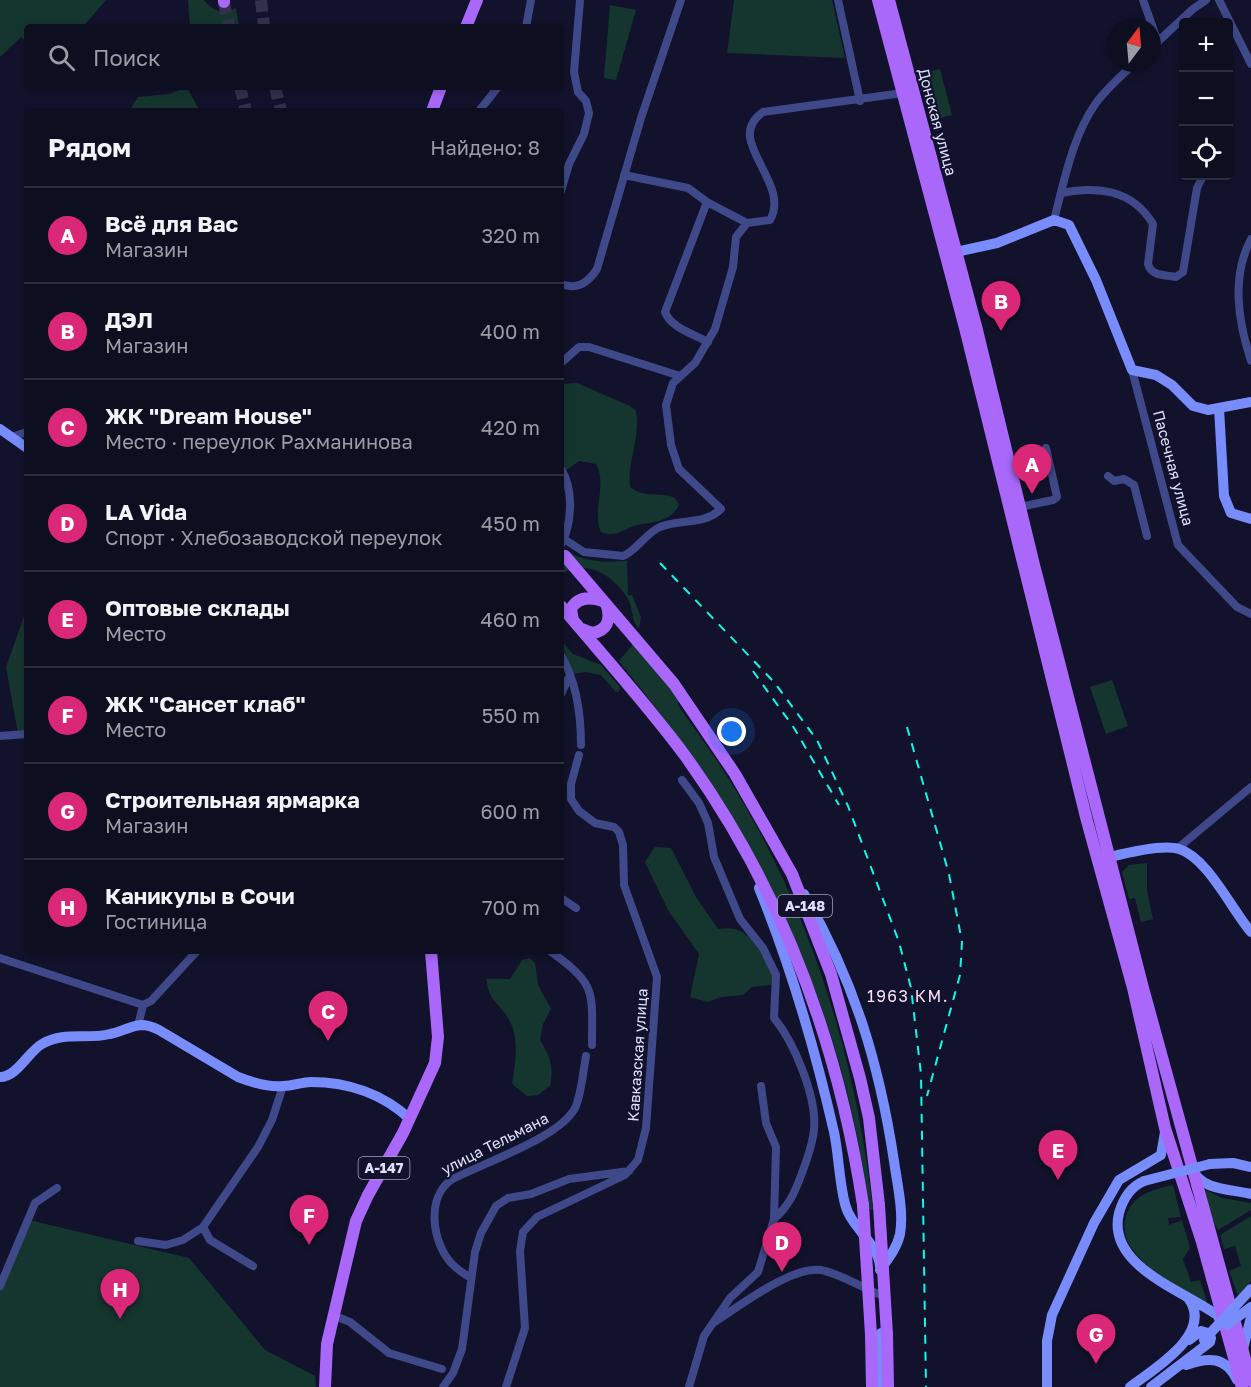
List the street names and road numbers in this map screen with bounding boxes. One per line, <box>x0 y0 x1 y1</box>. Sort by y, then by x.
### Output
street label: Донская улица <box>915 66 961 177</box>
street label: Пасечная улица <box>1150 408 1198 527</box>
road number: А-148 <box>778 895 832 917</box>
street label: Кавказская улица <box>623 988 651 1122</box>
street label: улица Тельмана <box>438 1108 551 1178</box>
road number: А-147 <box>358 1157 410 1179</box>

